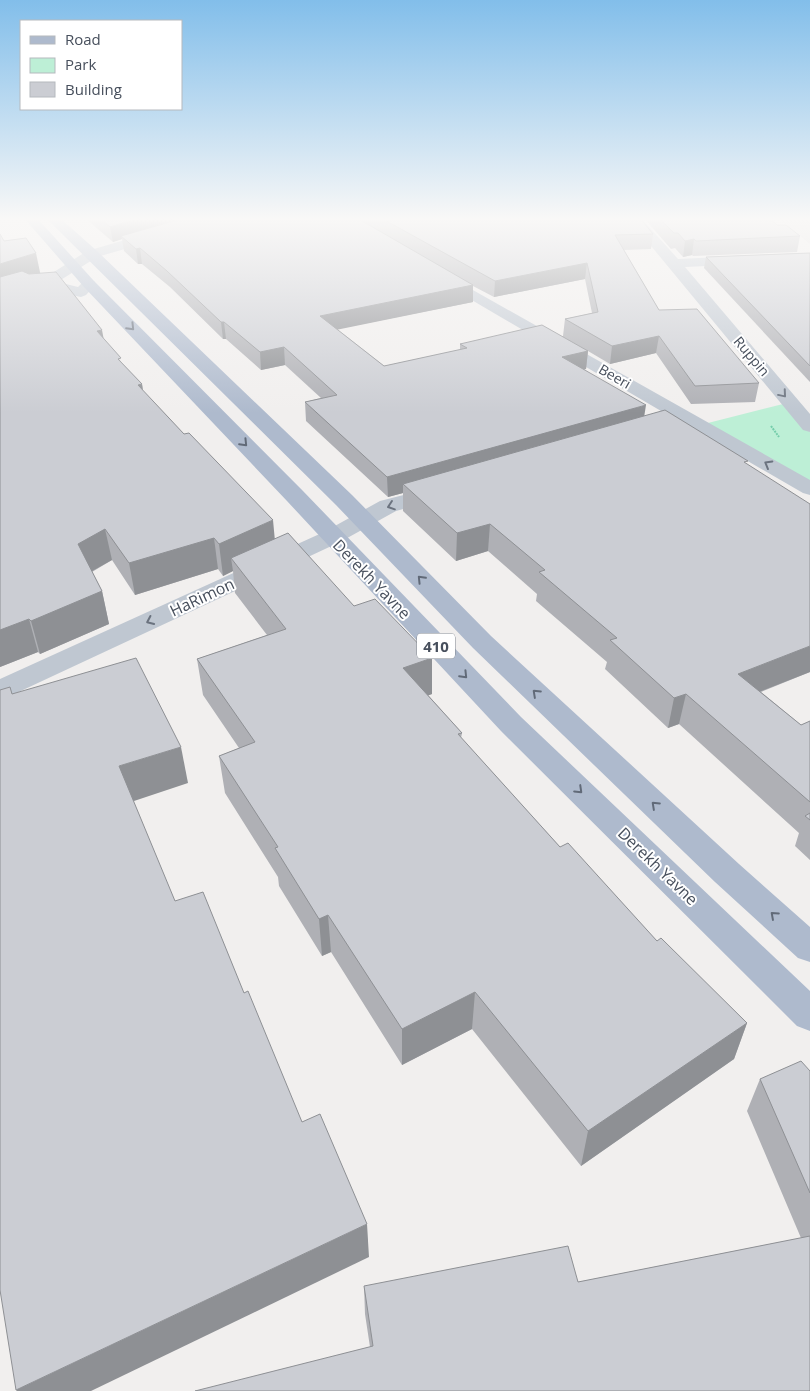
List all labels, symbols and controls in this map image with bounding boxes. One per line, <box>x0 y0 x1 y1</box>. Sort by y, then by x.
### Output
legend <box>20 20 182 110</box>
text: Road <box>65 29 101 49</box>
text: Park <box>65 54 96 74</box>
text: Building <box>65 79 122 99</box>
one-way arrow <box>125 321 134 330</box>
street label: Ruppin <box>730 332 774 380</box>
street label: Beeri <box>596 359 634 393</box>
one-way arrow <box>778 388 786 397</box>
one-way arrow <box>238 438 247 447</box>
one-way arrow <box>764 461 773 471</box>
one-way arrow <box>387 500 396 510</box>
street label: Derekh Yavne <box>328 534 416 624</box>
street label: HaRimon <box>166 572 238 622</box>
one-way arrow <box>418 576 427 585</box>
one-way arrow <box>146 615 155 626</box>
road number: 410 <box>417 634 455 658</box>
one-way arrow <box>458 670 467 679</box>
one-way arrow <box>533 690 542 699</box>
one-way arrow <box>574 784 583 793</box>
one-way arrow <box>651 802 660 811</box>
street label: Derekh Yavne <box>613 822 703 910</box>
one-way arrow <box>770 912 779 921</box>

